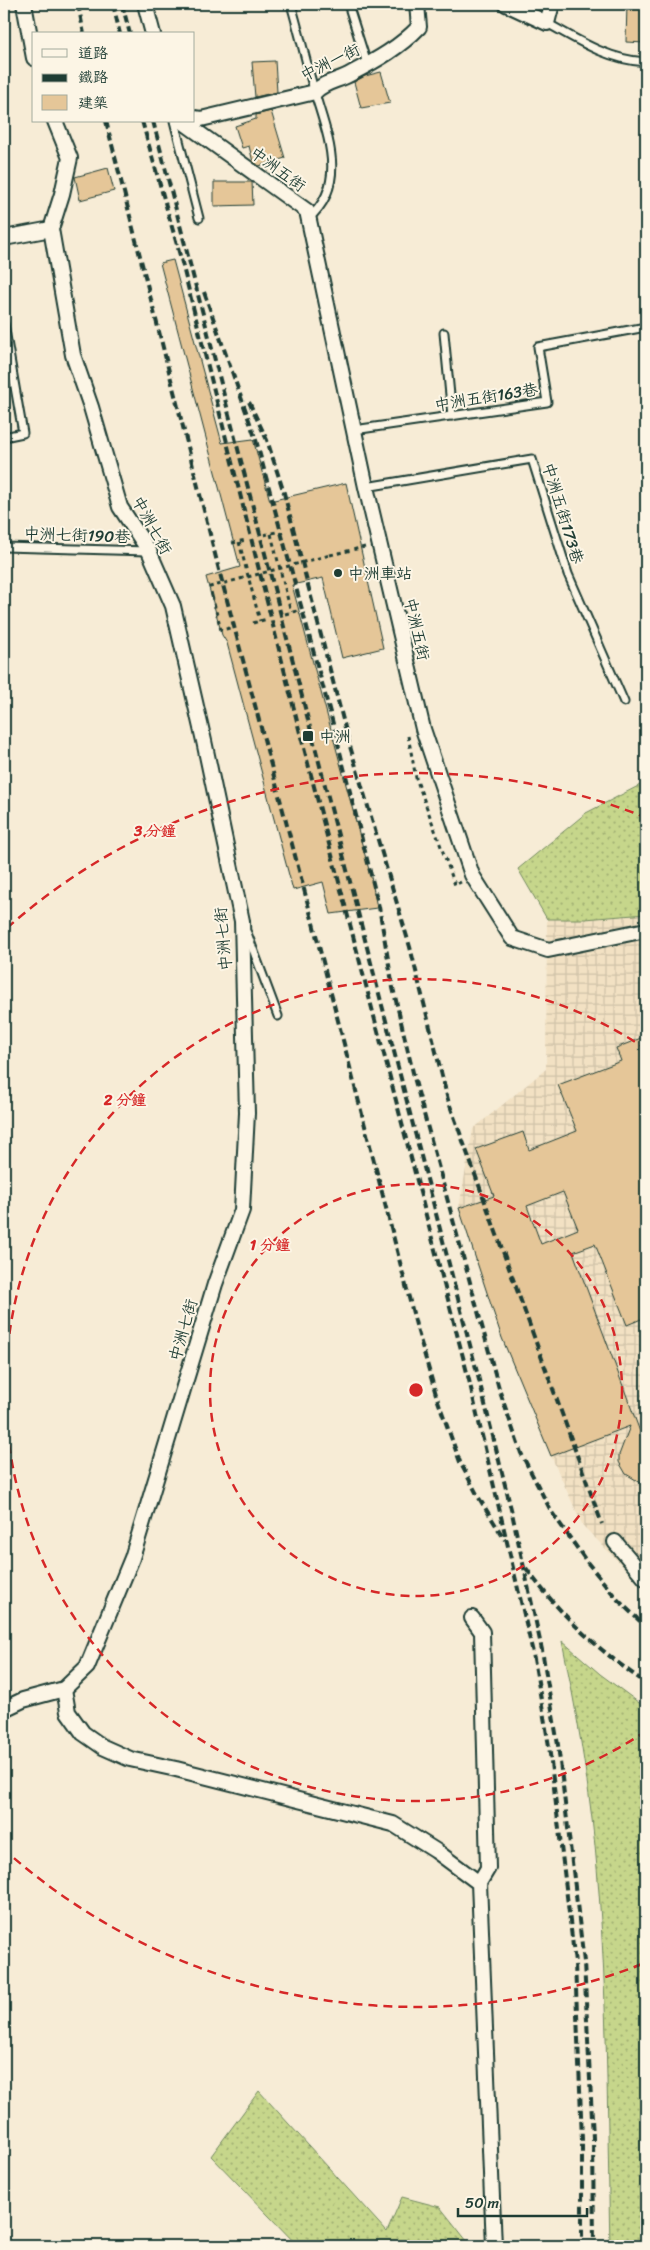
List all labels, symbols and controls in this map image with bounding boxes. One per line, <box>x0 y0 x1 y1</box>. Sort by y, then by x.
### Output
legend <box>32 32 195 122</box>
street label: 中洲一街 <box>295 35 365 89</box>
text: 道路 <box>78 40 108 66</box>
text: 鐵路 <box>78 64 108 90</box>
text: 建築 <box>78 90 108 116</box>
street label: 中洲五街 <box>244 138 312 200</box>
street label: 中洲五街163巷 <box>432 374 540 420</box>
street label: 中洲五街173巷 <box>534 459 592 567</box>
street label: 中洲七街 <box>124 490 180 560</box>
street label: 中洲七街190巷 <box>23 519 131 551</box>
place label: 中洲車站 <box>348 559 412 588</box>
marker: 中洲車站 <box>332 567 344 579</box>
street label: 中洲五街 <box>396 595 438 663</box>
place label: 中洲 <box>319 722 351 751</box>
marker: 中洲 <box>301 729 315 743</box>
text: 3 分鐘 <box>133 818 176 844</box>
street label: 中洲七街 <box>206 906 240 972</box>
text: 2 分鐘 <box>103 1087 146 1113</box>
text: 1 分鐘 <box>250 1232 290 1258</box>
street label: 中洲七街 <box>160 1295 206 1365</box>
centre of rings <box>407 1381 425 1399</box>
scale bar <box>458 2185 586 2217</box>
text: 50 m <box>465 2190 500 2216</box>

